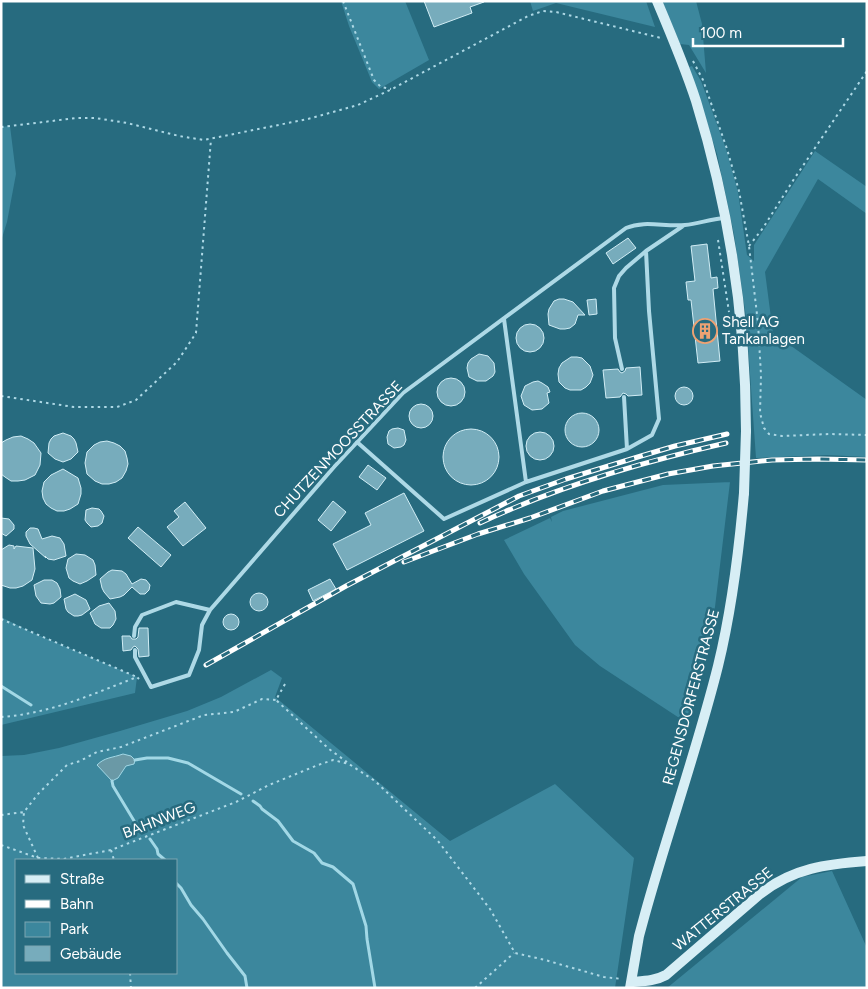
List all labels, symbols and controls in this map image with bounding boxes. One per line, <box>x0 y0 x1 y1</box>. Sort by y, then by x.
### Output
scale bar <box>693 15 843 47</box>
text: 100 m <box>700 24 742 42</box>
place label: Shell AG Tankanlagen <box>722 313 805 348</box>
building icon: Shell AG Tankanlagen <box>692 318 718 344</box>
street label: CHUTZENMOOSSTRASSE <box>270 377 406 521</box>
street label: REGENSDORFERSTRASSE <box>659 607 723 787</box>
street label: BAHNWEG <box>120 798 198 842</box>
legend <box>15 859 178 974</box>
street label: WATTERSTRASSE <box>670 863 776 955</box>
text: Straße <box>60 870 104 888</box>
text: Bahn <box>60 895 94 913</box>
text: Park <box>60 920 89 938</box>
text: Gebäude <box>60 945 121 963</box>

